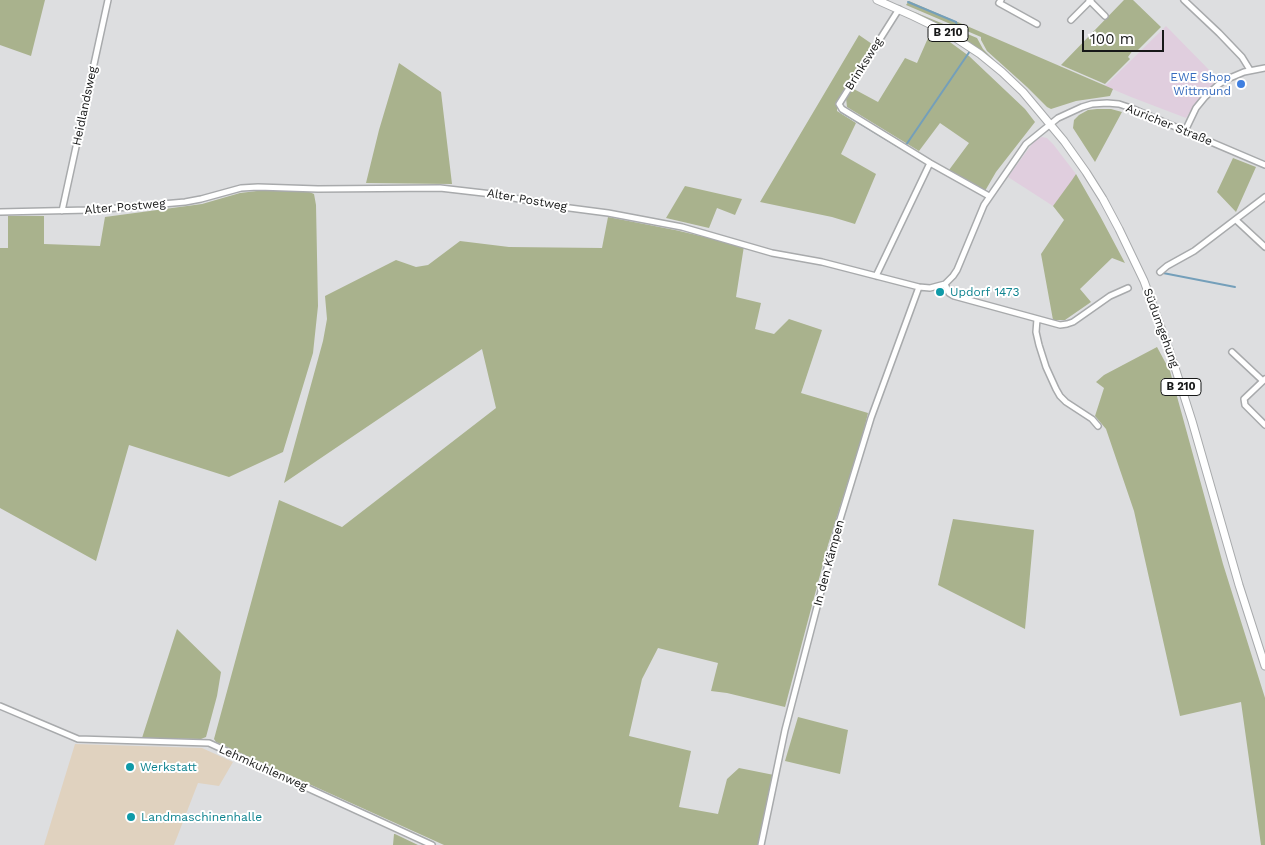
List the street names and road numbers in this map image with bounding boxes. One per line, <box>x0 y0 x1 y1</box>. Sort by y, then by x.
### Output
road number: B 210 <box>928 24 968 42</box>
street label: Brinksweg <box>842 35 886 93</box>
street label: Heidlandsweg <box>70 65 100 147</box>
street label: Auricher Straße <box>1124 101 1214 149</box>
street label: Alter Postweg <box>486 186 568 214</box>
street label: Alter Postweg <box>84 196 166 218</box>
street label: Südumgehung <box>1140 286 1182 370</box>
road number: B 210 <box>1161 378 1201 396</box>
street label: In den Kämpen <box>811 518 847 608</box>
street label: Lehmkuhlenweg <box>216 742 310 794</box>

